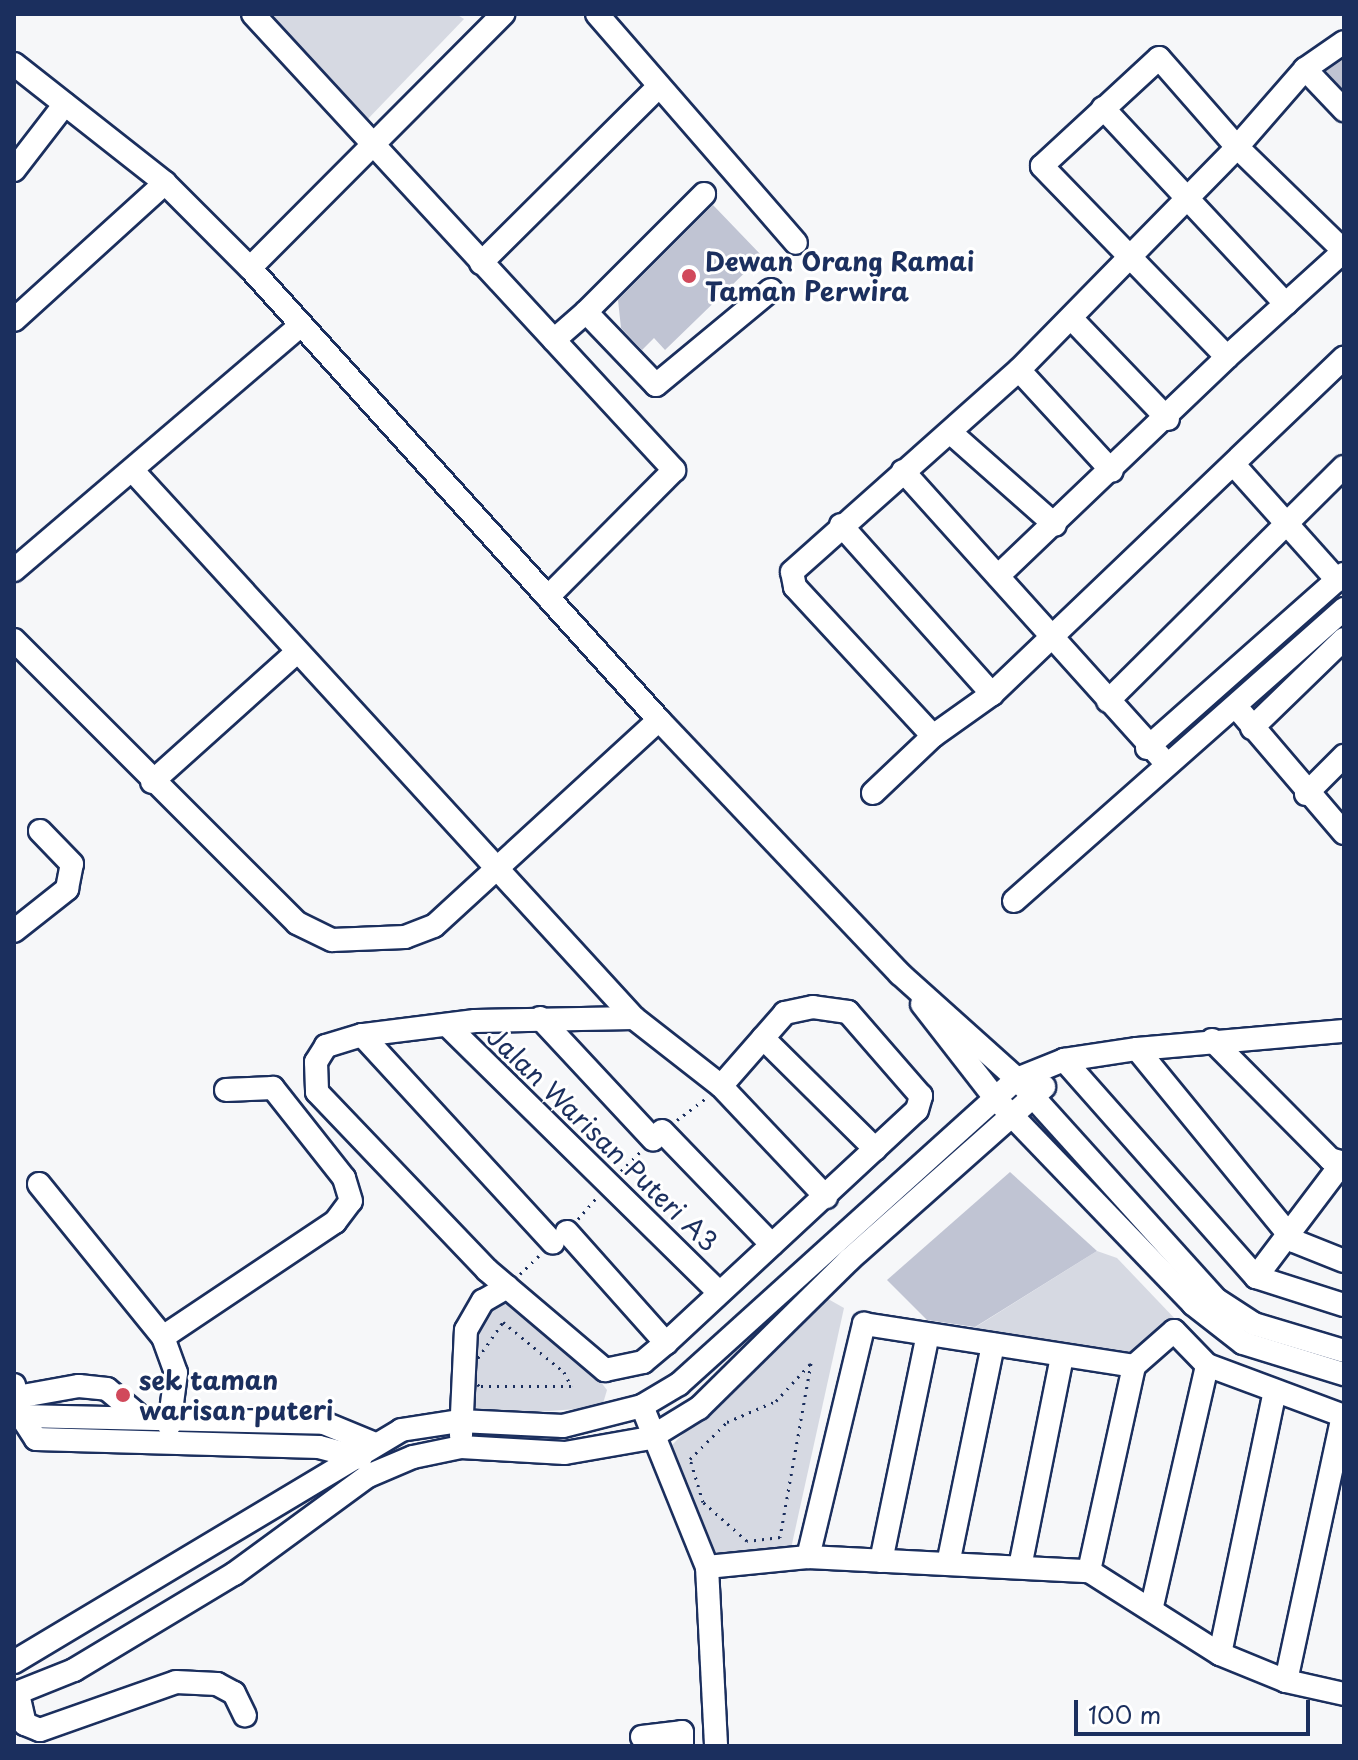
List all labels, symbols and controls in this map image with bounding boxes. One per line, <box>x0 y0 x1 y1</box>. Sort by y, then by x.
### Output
place label: Dewan Orang Ramai Taman Perwira <box>705 245 976 306</box>
marker: Dewan Orang Ramai Taman Perwira <box>680 267 698 285</box>
street label: Jalan Warisan Puteri A3 <box>480 1020 726 1258</box>
place label: sek taman warisan puteri <box>139 1364 333 1426</box>
marker: sek taman warisan puteri <box>114 1386 132 1404</box>
scale bar <box>1078 1684 1314 1734</box>
text: 100 m <box>1088 1696 1161 1732</box>

